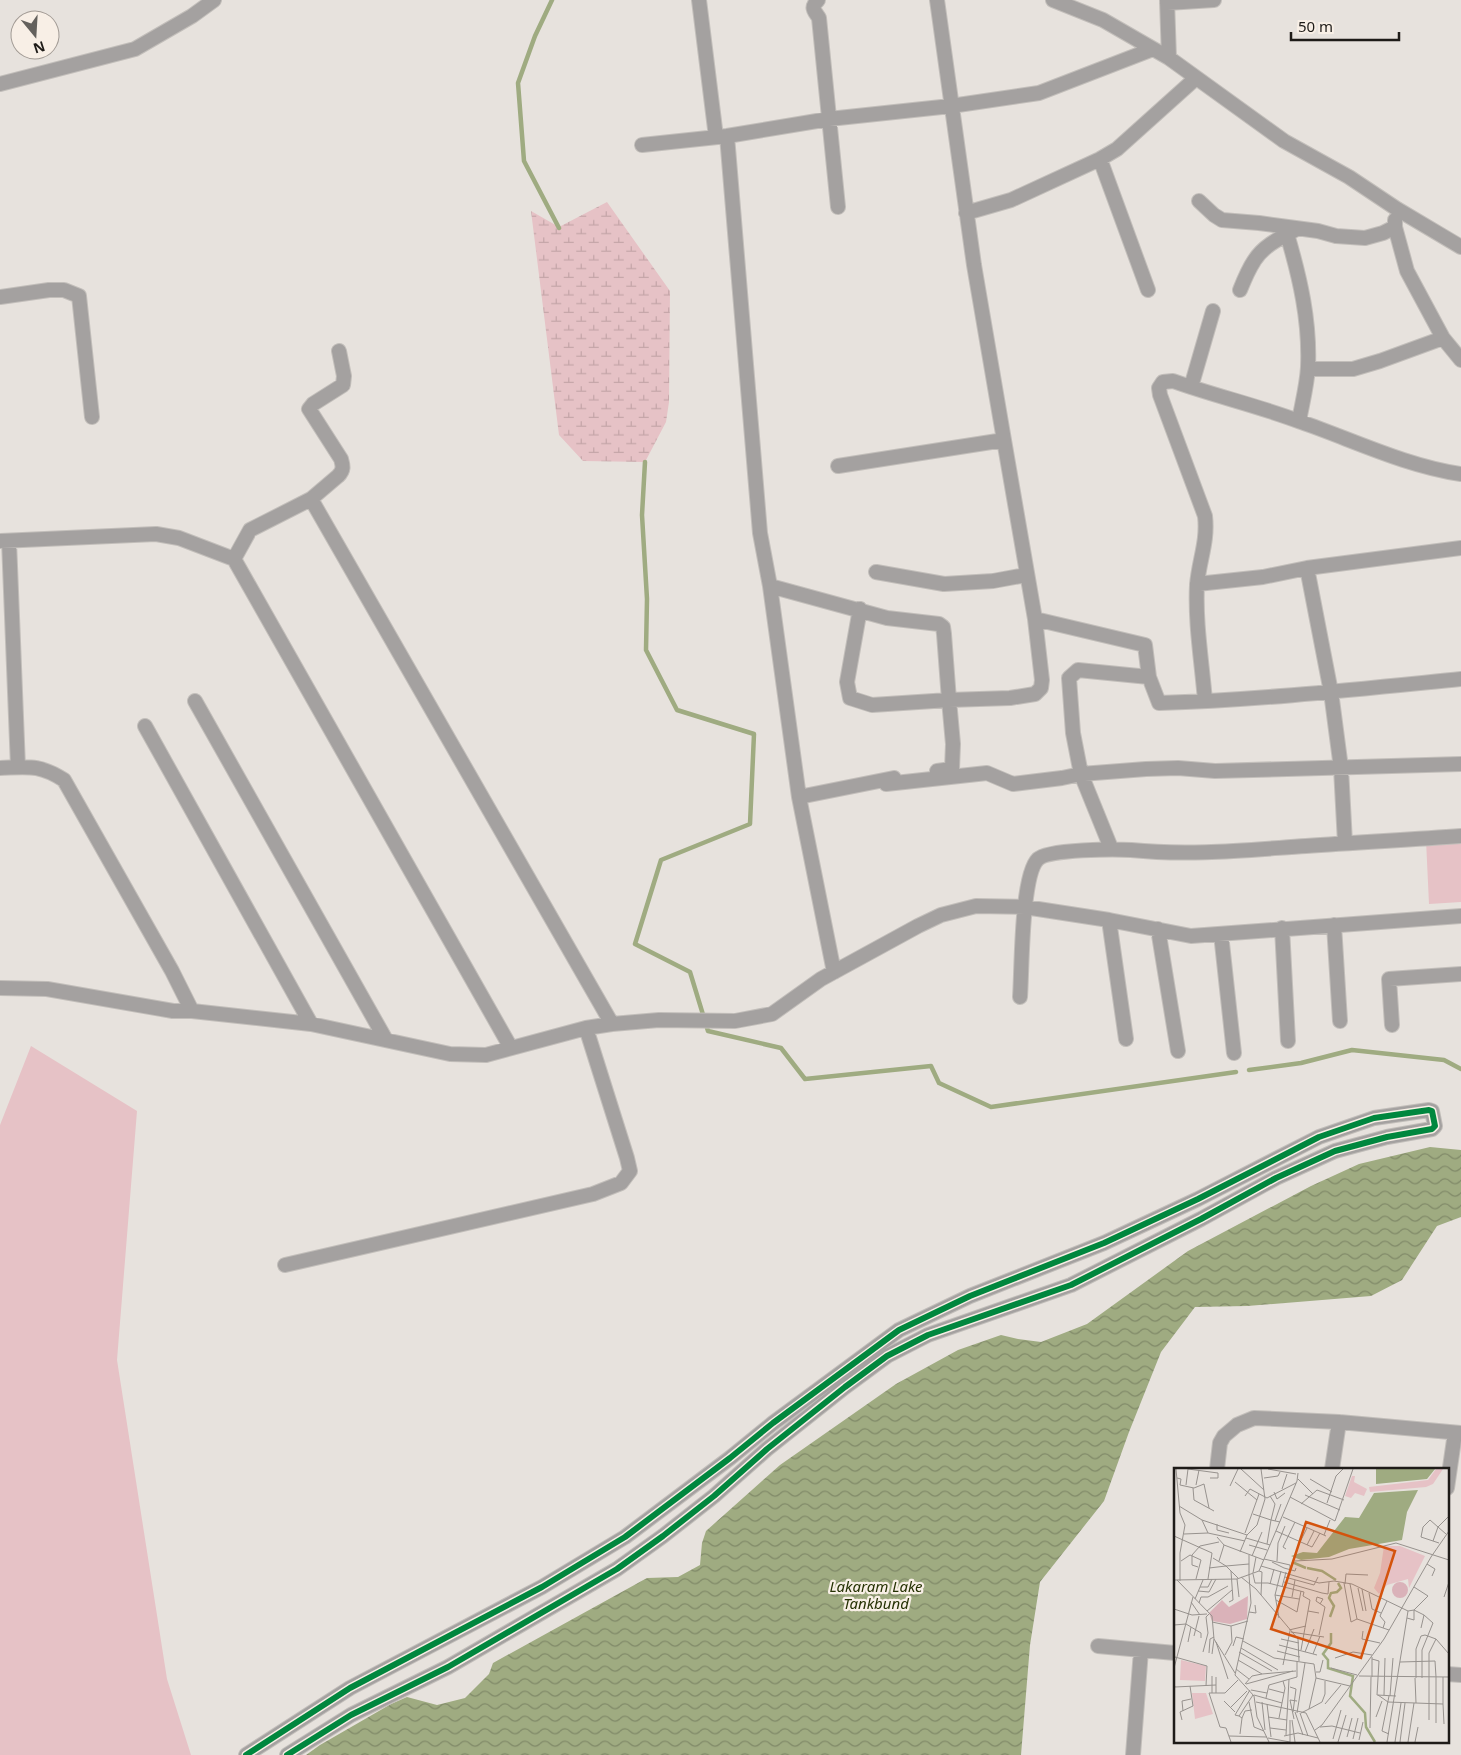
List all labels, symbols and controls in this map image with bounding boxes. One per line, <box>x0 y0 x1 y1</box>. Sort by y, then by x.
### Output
north arrow <box>10 10 60 60</box>
scale bar <box>1291 10 1398 42</box>
text: 50 m <box>1298 16 1333 36</box>
text: N <box>31 37 48 59</box>
inset map <box>1174 1468 1448 1742</box>
water label: Lakaram Lake Tankbund <box>829 1576 923 1613</box>

